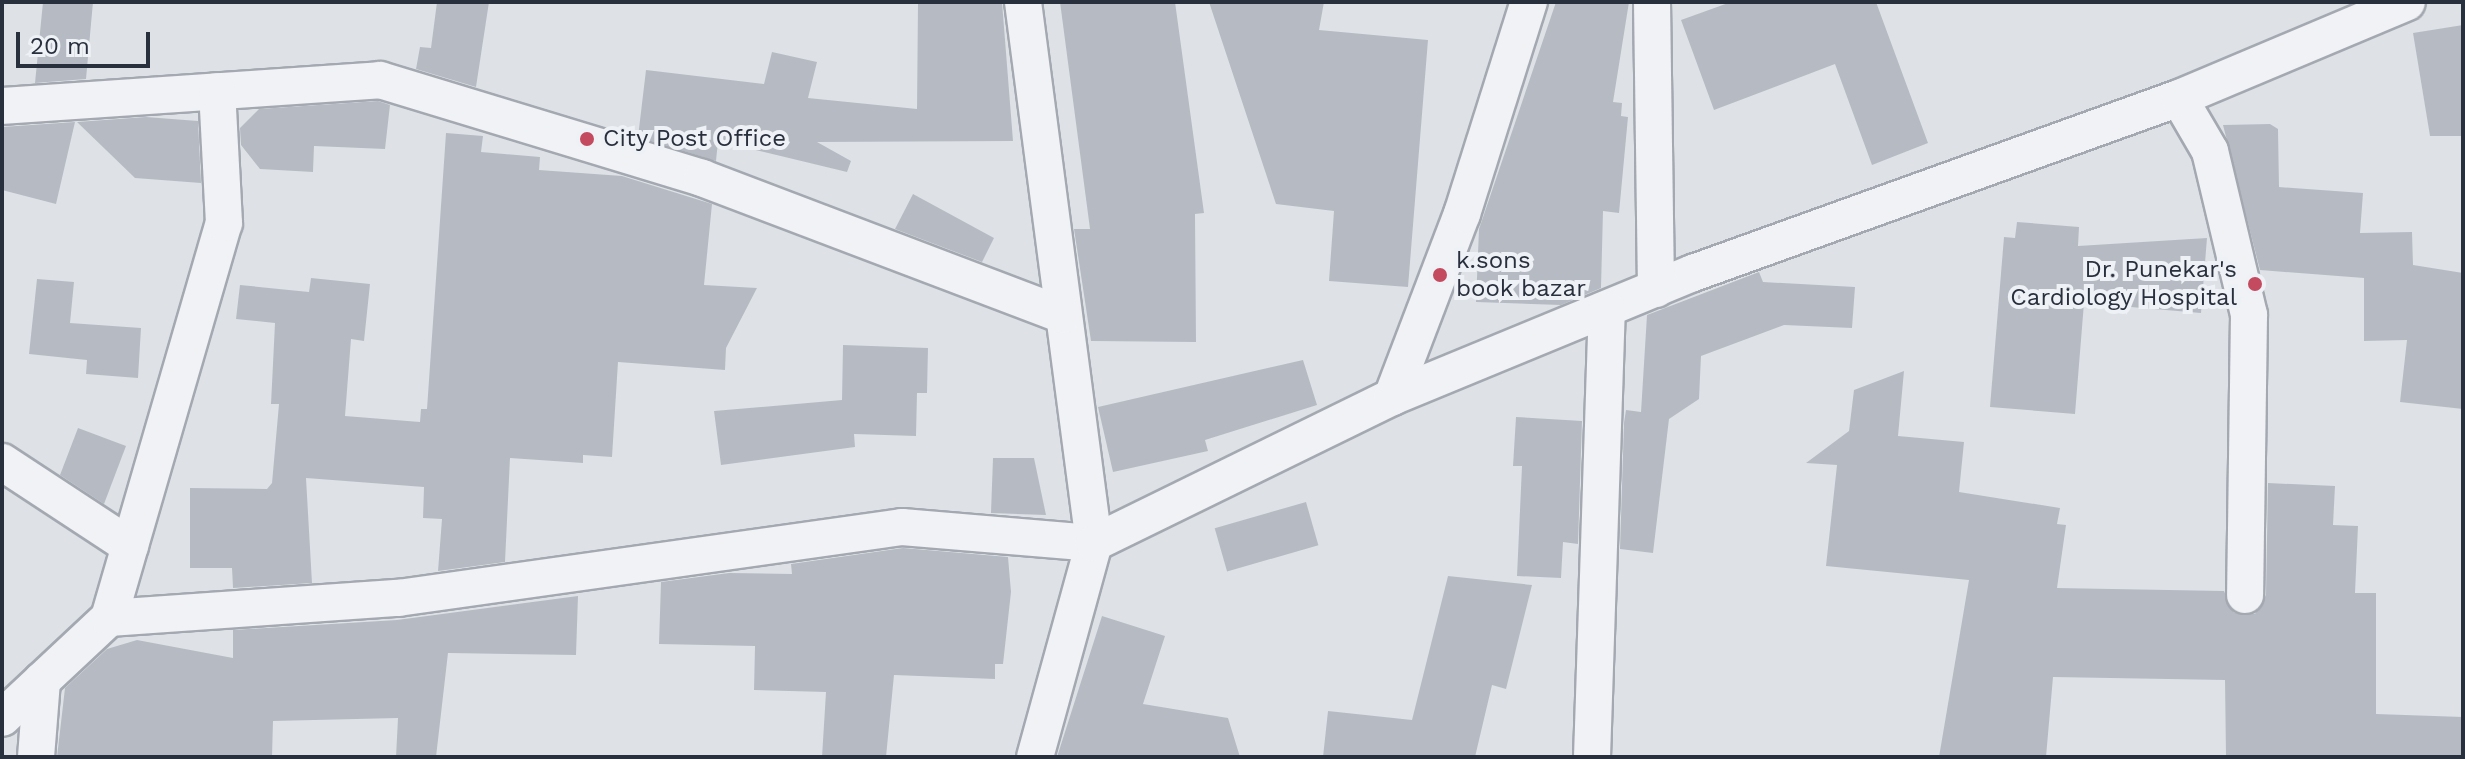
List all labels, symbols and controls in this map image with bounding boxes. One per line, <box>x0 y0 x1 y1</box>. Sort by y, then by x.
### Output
scale bar <box>20 16 154 66</box>
text: 20 m <box>30 32 90 60</box>
place label: City Post Office <box>603 125 787 153</box>
marker: City Post Office <box>578 130 596 148</box>
place label: k.sons book bazar <box>1456 247 1586 303</box>
place label: Dr. Punekar's Cardiology Hospital <box>2010 256 2237 312</box>
marker: k.sons book bazar <box>1431 266 1449 284</box>
marker: Dr. Punekar's Cardiology Hospital <box>2244 273 2266 295</box>

